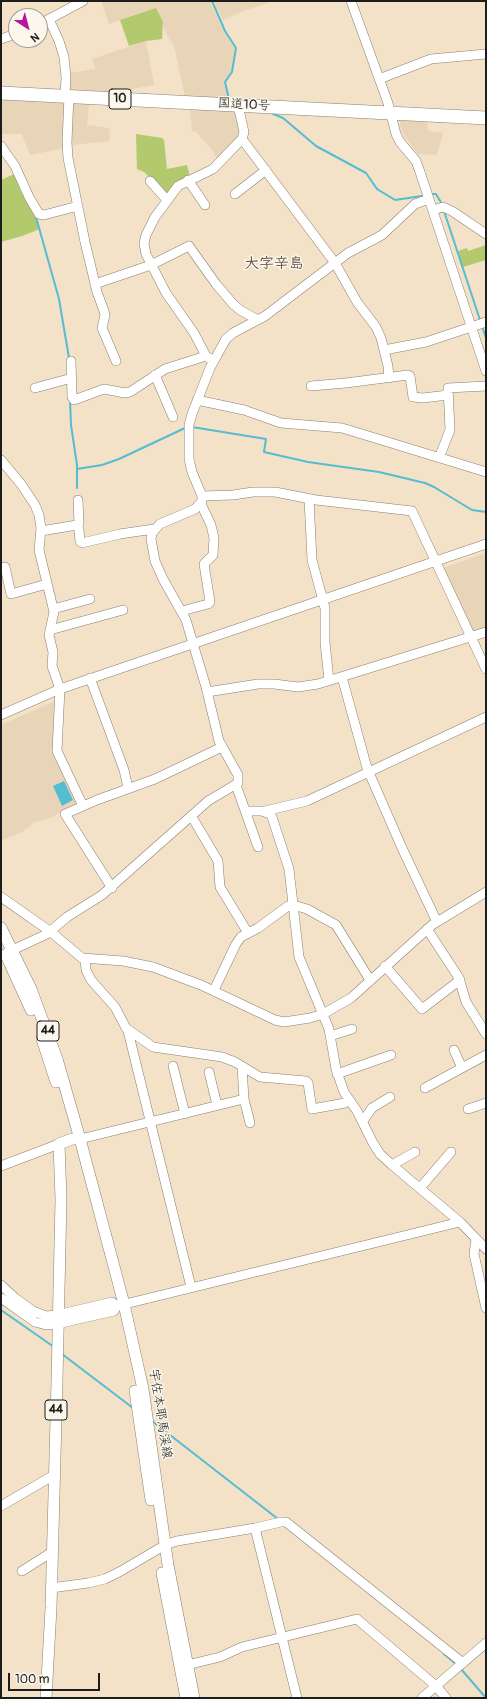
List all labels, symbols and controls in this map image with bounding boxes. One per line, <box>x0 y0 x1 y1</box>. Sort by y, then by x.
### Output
north arrow <box>8 8 48 48</box>
text: N <box>28 30 42 45</box>
road number: 10 <box>109 89 131 109</box>
street label: 国道10号 <box>217 96 271 114</box>
district label: 大字辛島 <box>244 255 304 273</box>
road number: 44 <box>37 1021 59 1041</box>
street label: 宇佐本耶馬渓線 <box>145 1368 175 1460</box>
road number: 44 <box>45 1400 67 1420</box>
scale bar <box>10 1665 102 1691</box>
text: 100 m <box>15 1672 49 1687</box>

